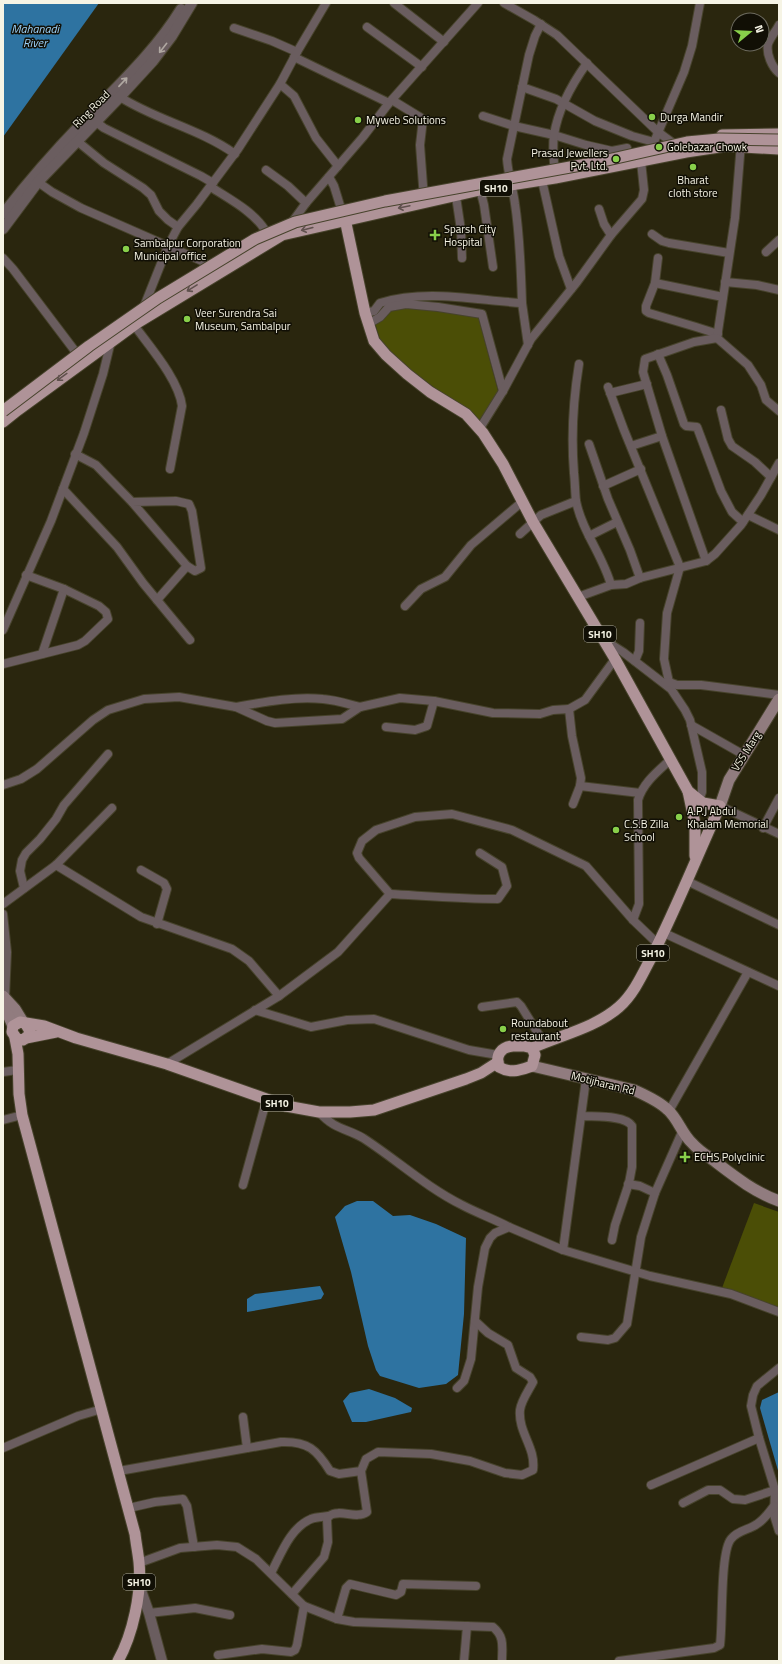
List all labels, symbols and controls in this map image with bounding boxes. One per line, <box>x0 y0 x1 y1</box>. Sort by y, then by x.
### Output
north arrow <box>730 12 770 52</box>
water label: Mahanadi River <box>11 19 60 52</box>
text: N <box>751 23 768 35</box>
one-way arrow <box>159 42 167 53</box>
one-way arrow <box>118 77 128 87</box>
street label: Ring Road <box>69 87 113 131</box>
place label: Durga Mandir <box>660 109 723 125</box>
place label: Myweb Solutions <box>366 112 446 128</box>
marker: Durga Mandir <box>647 112 657 122</box>
marker: Myweb Solutions <box>353 115 363 125</box>
place label: Golebazar Chowk <box>667 139 748 155</box>
marker: Golebazar Chowk <box>654 142 664 152</box>
place label: Prasad Jewellers Pvt. Ltd. <box>531 145 608 174</box>
marker: Prasad Jewellers Pvt. Ltd. <box>611 154 621 164</box>
marker: Bharat cloth store <box>688 162 698 172</box>
place label: Bharat cloth store <box>668 172 718 201</box>
road number: SH10 <box>480 180 512 196</box>
one-way arrow <box>398 204 411 212</box>
place label: Sparsh City Hospital <box>444 221 497 250</box>
one-way arrow <box>301 225 314 233</box>
marker: Sparsh City Hospital <box>429 229 441 241</box>
place label: Sambalpur Corporation Municipal office <box>134 235 241 264</box>
marker: Sambalpur Corporation Municipal office <box>121 244 131 254</box>
one-way arrow <box>186 285 198 293</box>
place label: Veer Surendra Sai Museum, Sambalpur <box>195 305 291 334</box>
marker: Veer Surendra Sai Museum, Sambalpur <box>182 314 192 324</box>
one-way arrow <box>57 373 68 381</box>
road number: SH10 <box>584 626 616 642</box>
street label: VSS Marg <box>727 727 765 774</box>
place label: A.P.J Abdul Khalam Memorial <box>687 803 768 832</box>
marker: A.P.J Abdul Khalam Memorial <box>674 812 684 822</box>
place label: C.S.B Zilla School <box>624 816 669 845</box>
marker: C.S.B Zilla School <box>611 825 621 835</box>
road number: SH10 <box>637 945 669 961</box>
place label: Roundabout restaurant <box>511 1015 568 1044</box>
marker: Roundabout restaurant <box>498 1024 508 1034</box>
street label: Motijharan Rd <box>569 1067 637 1099</box>
road number: SH10 <box>261 1095 293 1111</box>
place label: ECHS Polyclinic <box>694 1149 765 1165</box>
marker: ECHS Polyclinic <box>679 1151 691 1163</box>
road number: SH10 <box>123 1574 155 1590</box>

